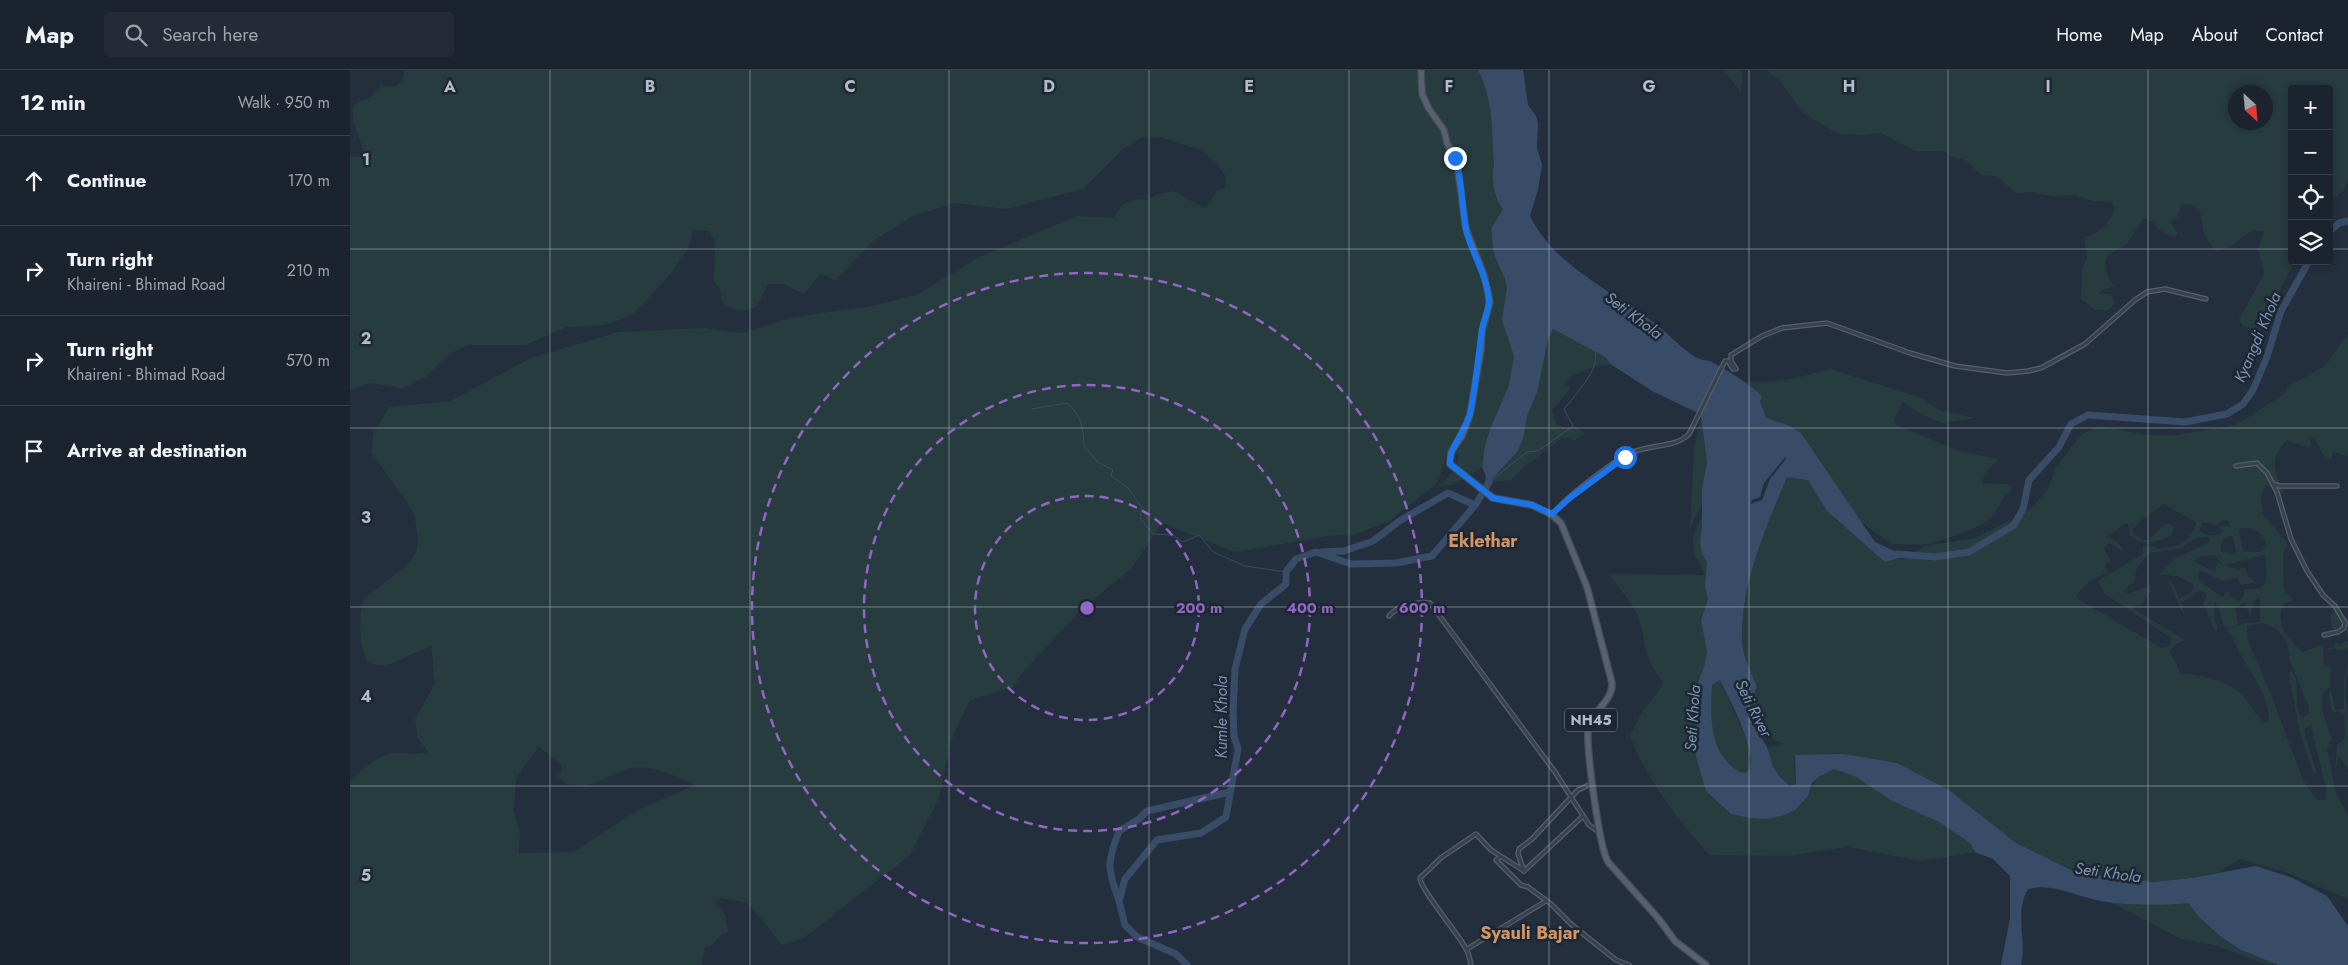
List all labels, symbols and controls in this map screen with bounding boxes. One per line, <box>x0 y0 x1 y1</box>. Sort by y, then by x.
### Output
search box <box>104 12 454 57</box>
text: Map <box>25 17 74 52</box>
icon: search <box>122 21 150 49</box>
text: Search here <box>162 21 258 48</box>
text: Home <box>2056 22 2102 48</box>
text: Map <box>2130 22 2164 48</box>
text: About <box>2192 22 2237 48</box>
text: Contact <box>2265 22 2323 48</box>
text: A <box>443 75 456 98</box>
text: B <box>645 75 655 98</box>
text: C <box>844 75 856 98</box>
text: D <box>1043 75 1055 98</box>
text: E <box>1244 75 1254 98</box>
text: F <box>1445 75 1453 98</box>
text: G <box>1642 75 1656 98</box>
text: H <box>1843 75 1855 98</box>
text: I <box>2045 75 2051 98</box>
north arrow <box>2228 85 2273 130</box>
map controls <box>2288 85 2333 265</box>
button: + <box>2288 85 2333 130</box>
text: 12 min <box>20 88 86 118</box>
text: Walk · 950 m <box>238 91 330 114</box>
button: − <box>2288 130 2333 175</box>
route end <box>1444 147 1467 170</box>
text: 1 <box>362 148 370 171</box>
icon: ahead <box>20 167 48 195</box>
text: Continue <box>67 167 146 194</box>
text: 170 m <box>288 169 330 192</box>
button: locate <box>2288 175 2333 220</box>
button: layers <box>2288 220 2333 265</box>
text: Turn right <box>67 246 153 273</box>
icon: right <box>20 257 48 285</box>
text: 210 m <box>287 259 330 282</box>
text: Khaireni - Bhimad Road <box>67 273 225 296</box>
water label: Seti Khola <box>1600 286 1667 345</box>
water label: Kyangdi Khola <box>2228 288 2287 386</box>
text: 2 <box>361 327 371 350</box>
text: Turn right <box>67 336 153 363</box>
icon: right <box>20 347 48 375</box>
text: 570 m <box>286 349 330 372</box>
text: Khaireni - Bhimad Road <box>67 363 225 386</box>
icon: arrive <box>20 437 48 465</box>
text: Arrive at destination <box>67 437 247 464</box>
route start <box>1614 446 1637 469</box>
text: 3 <box>361 506 371 529</box>
district label: Eklethar <box>1448 528 1518 554</box>
text: 200 m <box>1176 597 1222 619</box>
text: 400 m <box>1286 597 1334 619</box>
text: 600 m <box>1399 597 1445 619</box>
centre of rings <box>1078 599 1096 617</box>
water label: Kumle Khola <box>1210 675 1233 758</box>
water label: Seti River <box>1729 676 1779 742</box>
water label: Seti Khola <box>1679 684 1706 752</box>
text: 4 <box>360 685 372 708</box>
road number: NH45 <box>1565 708 1617 732</box>
water label: Seti Khola <box>2073 856 2143 889</box>
text: 5 <box>361 864 371 887</box>
district label: Syauli Bajar <box>1480 920 1580 946</box>

